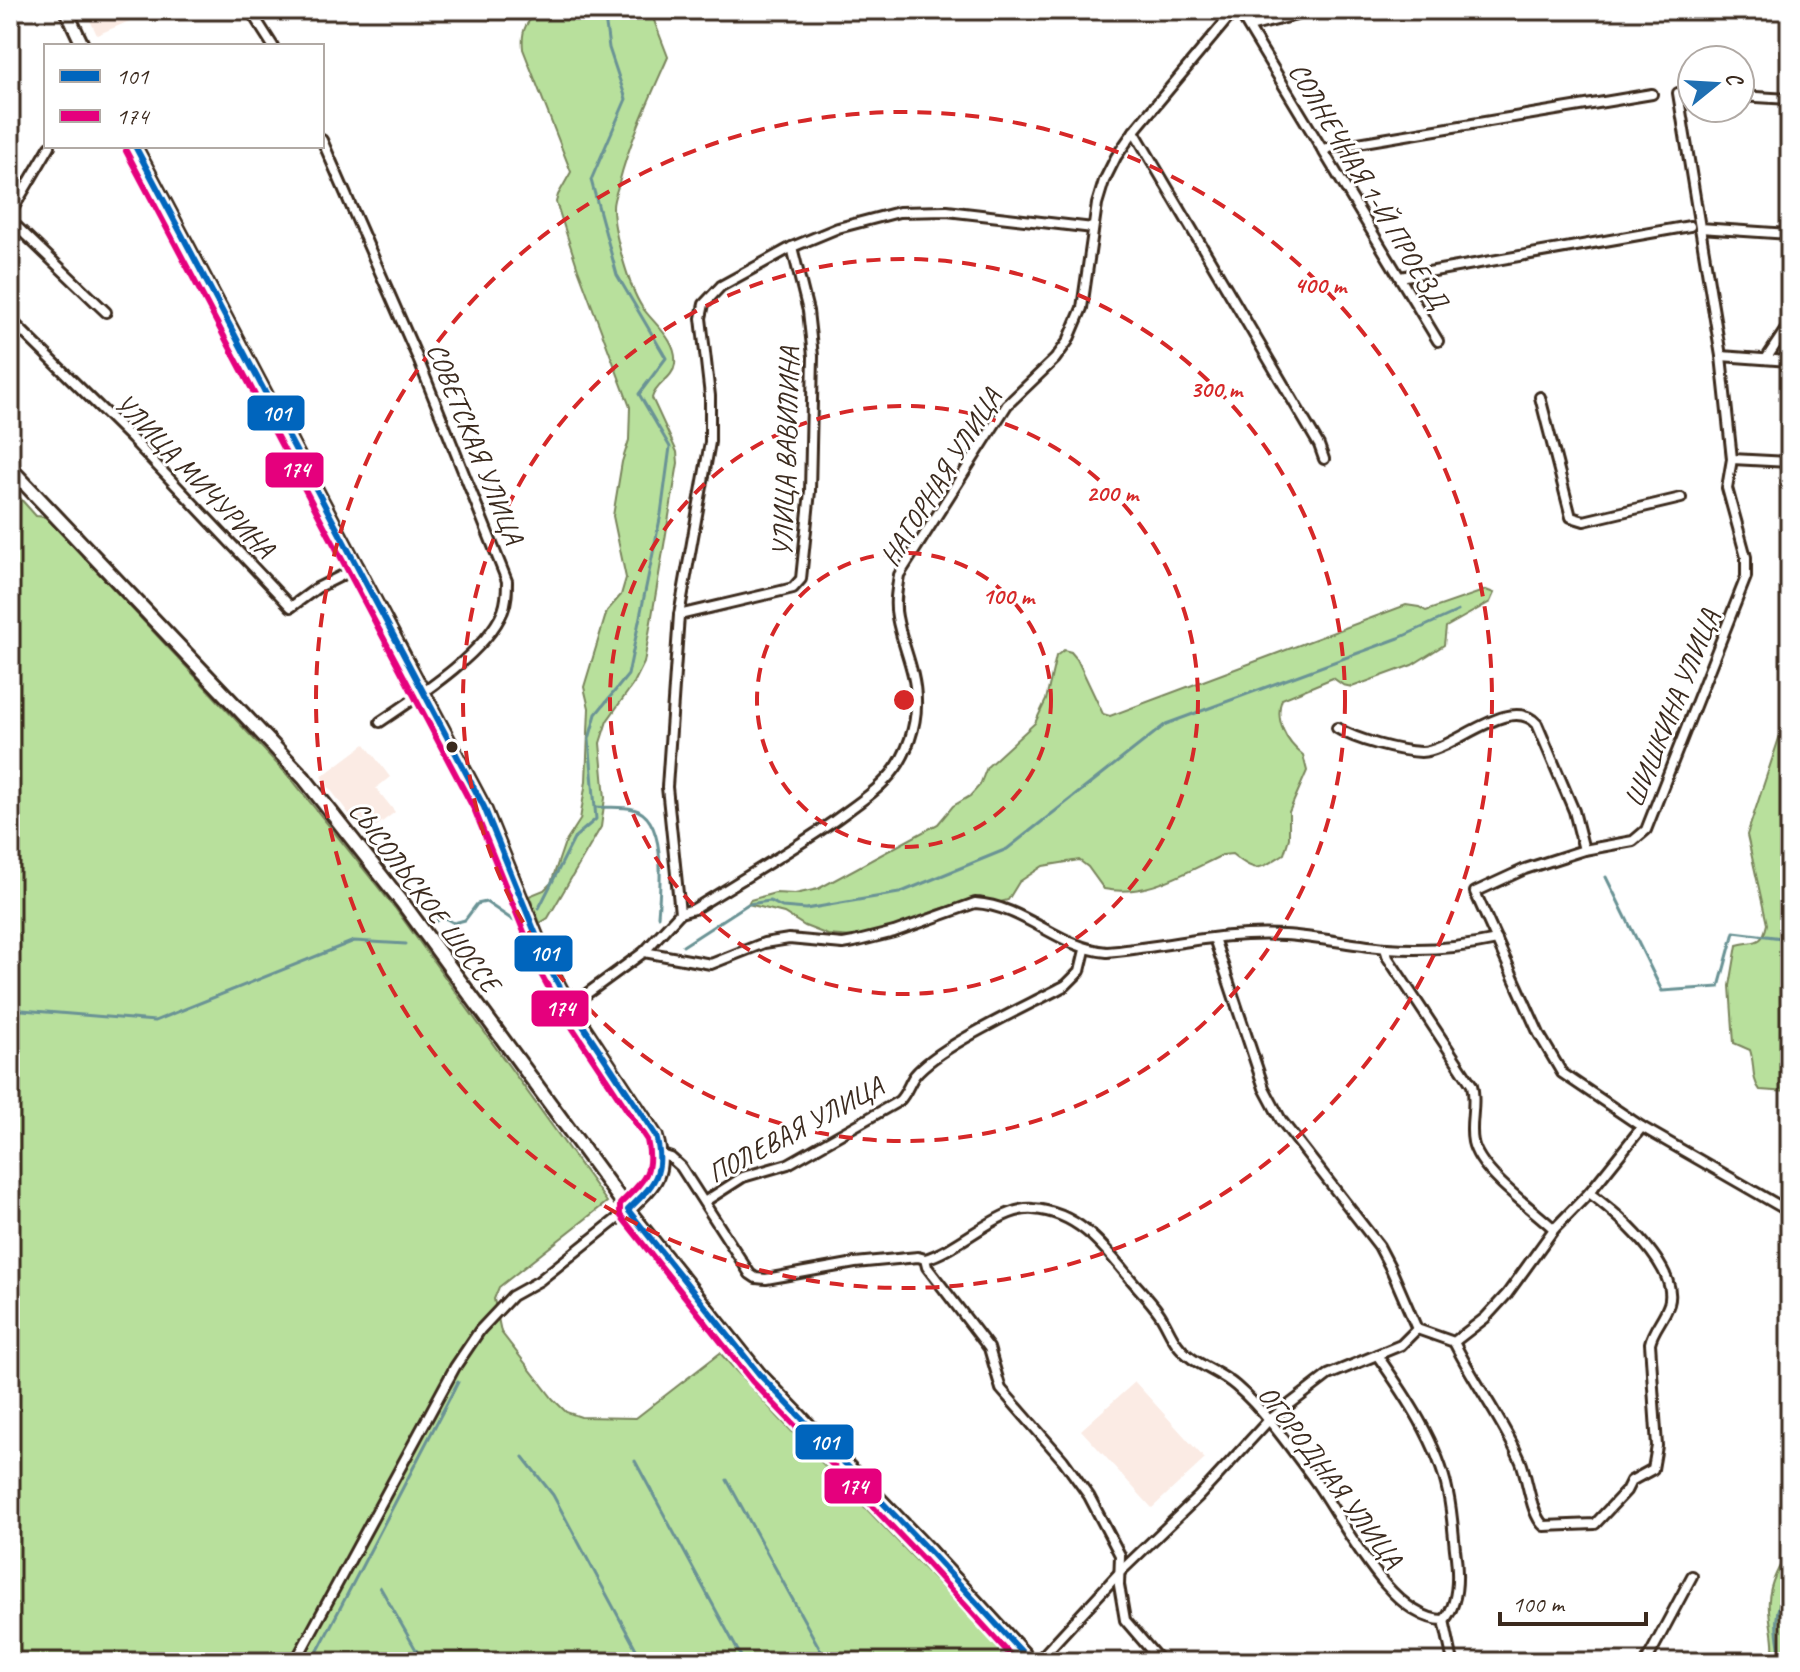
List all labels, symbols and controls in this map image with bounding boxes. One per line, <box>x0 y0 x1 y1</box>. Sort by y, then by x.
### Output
legend <box>44 44 324 148</box>
north arrow <box>1676 44 1756 124</box>
street label: СОЛНЕЧНАЯ 1-Й ПРОЕЗД <box>1281 56 1457 317</box>
text: 101 <box>116 61 150 91</box>
text: С <box>1719 69 1750 91</box>
text: 174 <box>116 101 151 131</box>
text: 400 m <box>1294 270 1348 300</box>
street label: СОВЕТСКАЯ УЛИЦА <box>419 338 532 551</box>
street label: УЛИЦА ВАВИЛИНА <box>764 345 807 557</box>
text: 300 m <box>1190 374 1244 404</box>
street label: НАГОРНАЯ УЛИЦА <box>872 381 1010 572</box>
street label: УЛИЦА МИЧУРИНА <box>107 386 283 566</box>
line badge: 101 <box>246 394 306 432</box>
text: 101 <box>261 400 293 428</box>
line badge: 174 <box>264 451 325 489</box>
text: 174 <box>280 456 313 484</box>
text: 200 m <box>1086 478 1140 508</box>
text: 100 m <box>982 581 1036 611</box>
street label: ШИШКИНА УЛИЦА <box>1616 603 1727 812</box>
centre of rings <box>890 686 918 714</box>
unlabelled marker <box>444 739 460 755</box>
street label: СЫСОЛЬСКОЕ ШОССЕ <box>341 794 510 1002</box>
line badge: 101 <box>513 934 574 973</box>
text: 101 <box>529 940 561 968</box>
line badge: 174 <box>530 989 590 1028</box>
text: 174 <box>545 995 578 1023</box>
street label: ПОЛЕВАЯ УЛИЦА <box>701 1068 891 1190</box>
street label: ОГОРОДНАЯ УЛИЦА <box>1251 1378 1411 1575</box>
line badge: 101 <box>794 1423 855 1461</box>
text: 101 <box>809 1429 841 1457</box>
line badge: 174 <box>823 1467 883 1505</box>
text: 174 <box>838 1473 871 1501</box>
scale bar <box>1500 1576 1646 1626</box>
text: 100 m <box>1512 1589 1566 1619</box>

